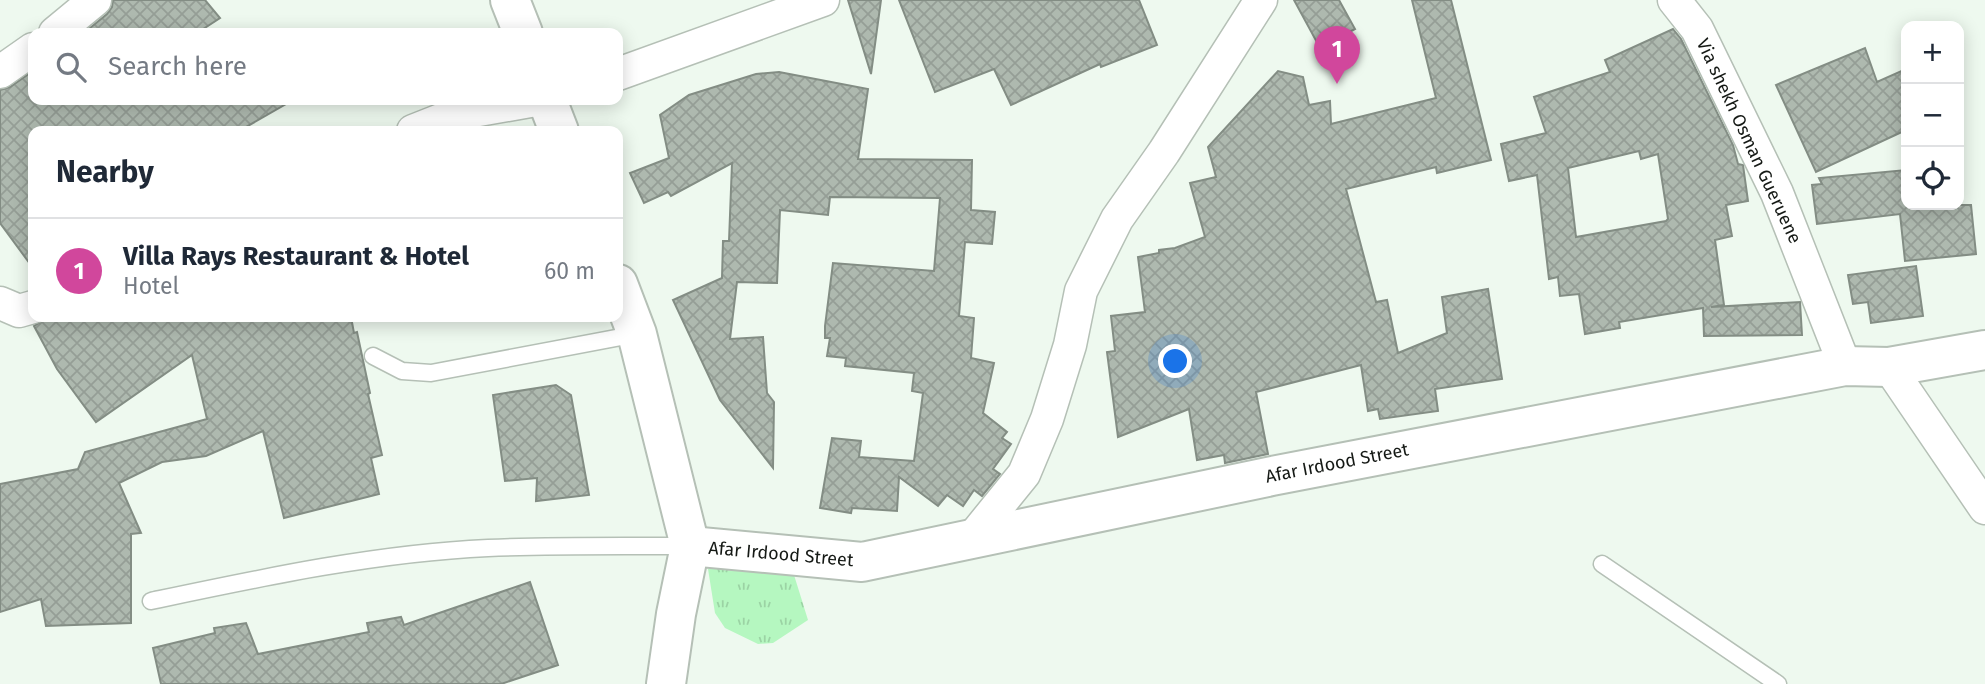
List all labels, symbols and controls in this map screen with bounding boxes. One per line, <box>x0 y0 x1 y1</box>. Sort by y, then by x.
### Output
map controls <box>1901 21 1964 210</box>
button: + <box>1901 21 1964 84</box>
pin: 1 <box>1314 26 1360 84</box>
search box <box>28 28 623 105</box>
street label: Via shekh Osman Gueruene <box>1692 35 1806 247</box>
icon: search <box>52 48 90 86</box>
text: Search here <box>108 51 247 82</box>
button: − <box>1901 84 1964 147</box>
button: locate <box>1901 147 1964 210</box>
text: Nearby <box>56 154 154 190</box>
text: Villa Rays Restaurant & Hotel <box>123 241 469 272</box>
text: 1 <box>74 257 84 285</box>
text: 60 m <box>544 257 595 285</box>
text: Hotel <box>123 272 179 300</box>
your location <box>1158 344 1192 378</box>
street label: Afar Irdood Street <box>1264 438 1411 488</box>
street label: Afar Irdood Street <box>708 537 855 571</box>

